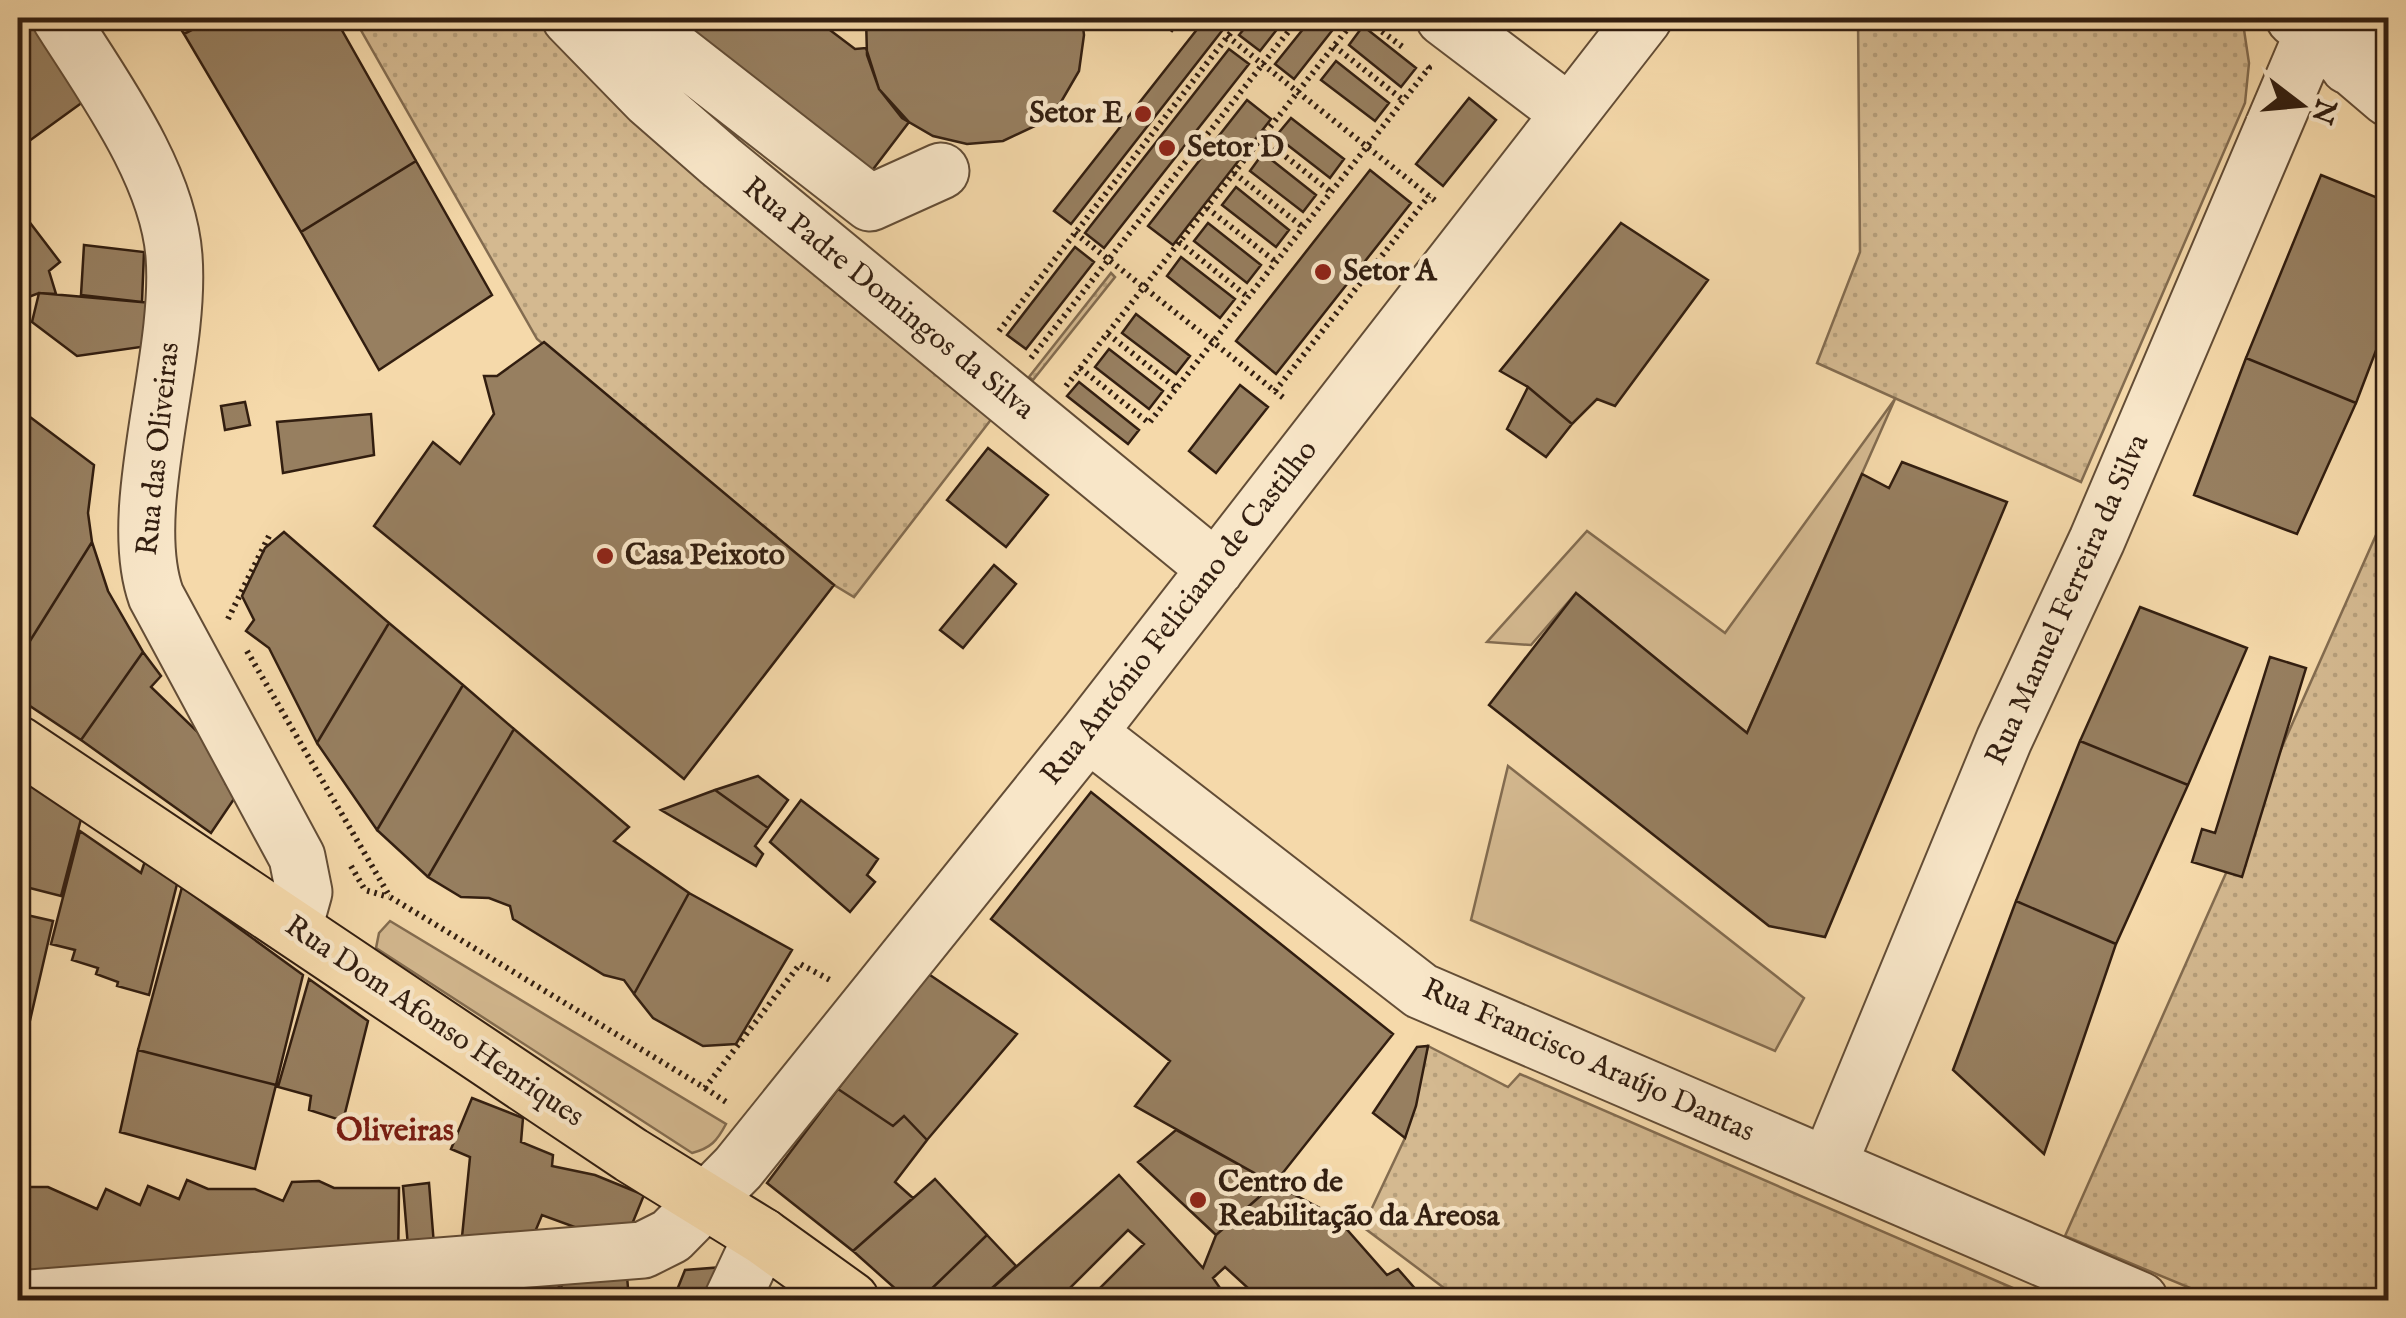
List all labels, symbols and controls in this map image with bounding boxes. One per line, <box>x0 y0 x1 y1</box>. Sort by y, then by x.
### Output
north arrow <box>2251 55 2351 155</box>
text: N <box>2302 94 2343 128</box>
place label: Setor E <box>1029 95 1123 133</box>
marker: Setor E <box>1132 103 1154 125</box>
place label: Setor D <box>1187 129 1284 167</box>
marker: Setor D <box>1156 137 1178 159</box>
street label: Rua Padre Domingos da Silva <box>734 169 1042 429</box>
place label: Setor A <box>1343 253 1438 291</box>
marker: Setor A <box>1312 261 1334 283</box>
street label: Rua das Oliveiras <box>129 340 189 558</box>
street label: Rua Manuel Ferreira da Silva <box>1978 428 2158 772</box>
street label: Rua António Feliciano de Castilho <box>1033 433 1327 793</box>
place label: Casa Peixoto <box>625 537 785 575</box>
marker: Casa Peixoto <box>594 545 616 567</box>
street label: Rua Dom Afonso Henriques <box>277 908 591 1136</box>
street label: Rua Francisco Araújo Dantas <box>1416 970 1760 1152</box>
district label: Oliveiras <box>336 1111 454 1152</box>
place label: Centro de Reabilitação da Areosa <box>1218 1164 1501 1236</box>
marker: Centro de Reabilitação da Areosa <box>1187 1189 1209 1211</box>

